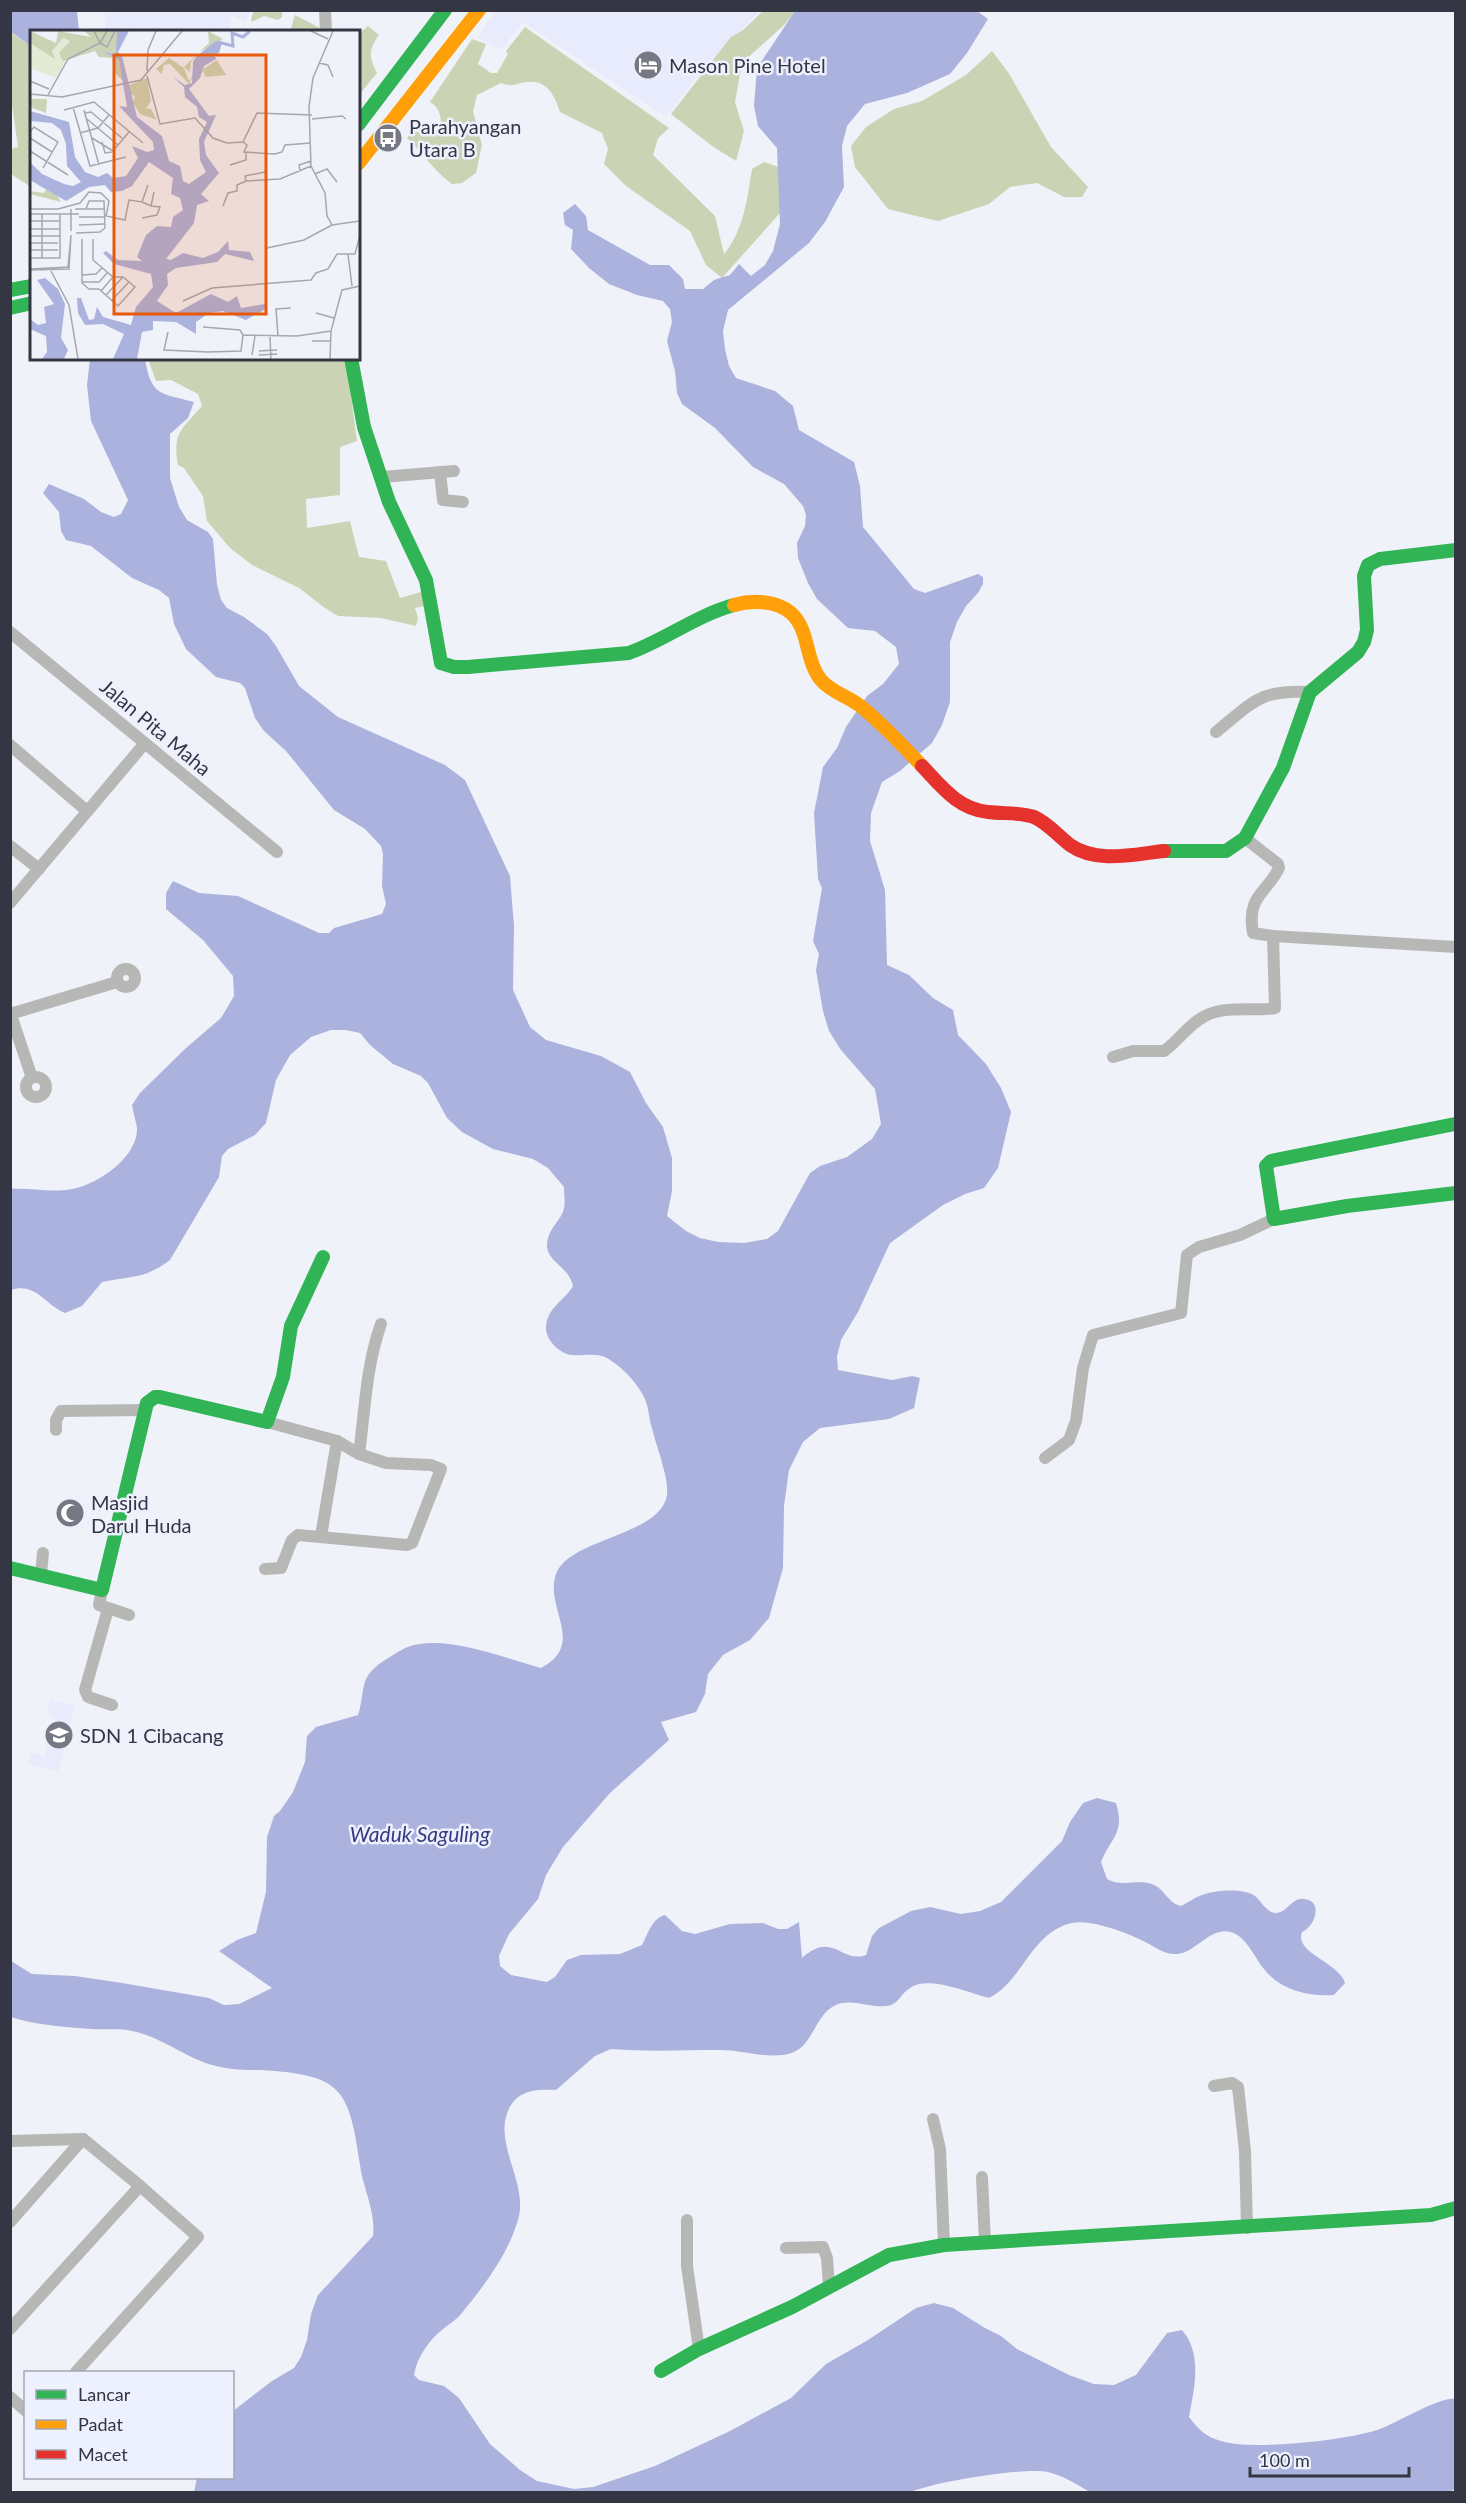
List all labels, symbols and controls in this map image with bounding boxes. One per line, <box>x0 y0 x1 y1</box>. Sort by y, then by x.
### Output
inset map <box>30 30 360 360</box>
hotel icon: Mason Pine Hotel <box>632 49 664 81</box>
place label: Mason Pine Hotel <box>669 53 826 77</box>
place label: Parahyangan Utara B <box>409 114 521 161</box>
bus stop icon: Parahyangan Utara B <box>372 122 404 154</box>
street label: Jalan Pita Maha <box>96 674 216 780</box>
place label: Masjid Darul Huda <box>91 1490 192 1537</box>
mosque icon: Masjid Darul Huda <box>54 1497 86 1529</box>
school or university icon: SDN 1 Cibacang <box>43 1719 75 1751</box>
place label: SDN 1 Cibacang <box>80 1723 224 1747</box>
water label: Waduk Saguling <box>350 1821 491 1846</box>
legend <box>24 2371 234 2479</box>
text: Lancar <box>78 2383 131 2405</box>
text: Padat <box>78 2413 123 2435</box>
scale bar <box>1250 2440 1409 2478</box>
text: Macet <box>78 2443 128 2465</box>
text: 100 m <box>1259 2449 1310 2471</box>

